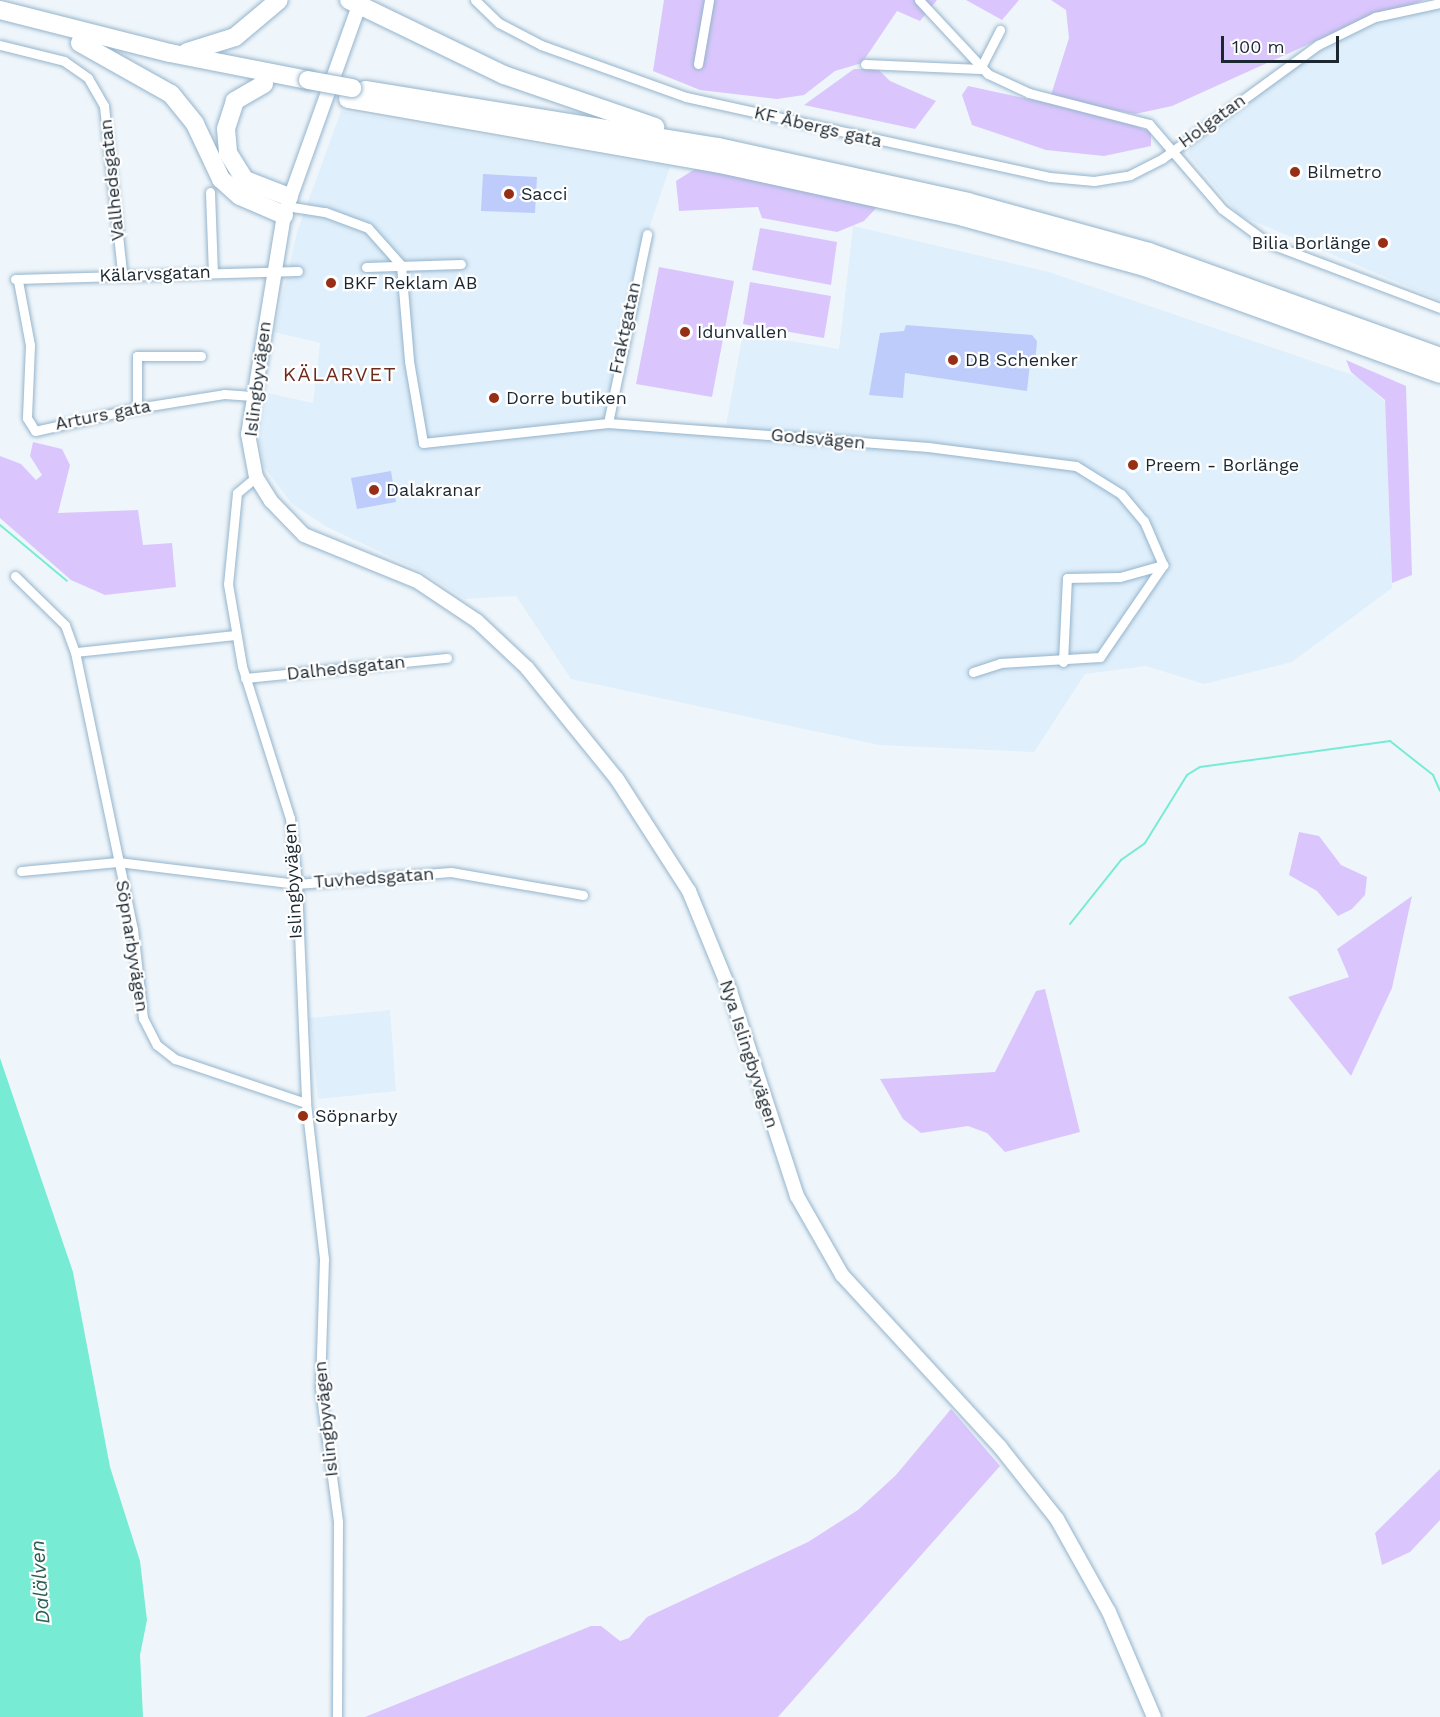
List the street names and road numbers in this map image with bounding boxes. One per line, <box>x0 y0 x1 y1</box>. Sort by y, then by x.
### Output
street label: Holgatan <box>1174 89 1250 153</box>
street label: KF Åbergs gata <box>751 102 885 152</box>
street label: Vallhedsgatan <box>95 118 129 242</box>
street label: Kälarvsgatan <box>99 261 211 287</box>
street label: Fraktgatan <box>605 280 645 376</box>
street label: Islingbyvägen <box>240 320 276 438</box>
street label: Arturs gata <box>53 395 153 435</box>
street label: Godsvägen <box>770 424 866 454</box>
street label: Dalhedsgatan <box>286 651 406 685</box>
street label: Islingbyvägen <box>279 822 307 940</box>
street label: Tuvhedsgatan <box>313 863 435 893</box>
street label: Söpnarbyvägen <box>111 879 153 1013</box>
street label: Nya Islingbyvägen <box>715 977 783 1131</box>
street label: Islingbyvägen <box>309 1360 343 1478</box>

